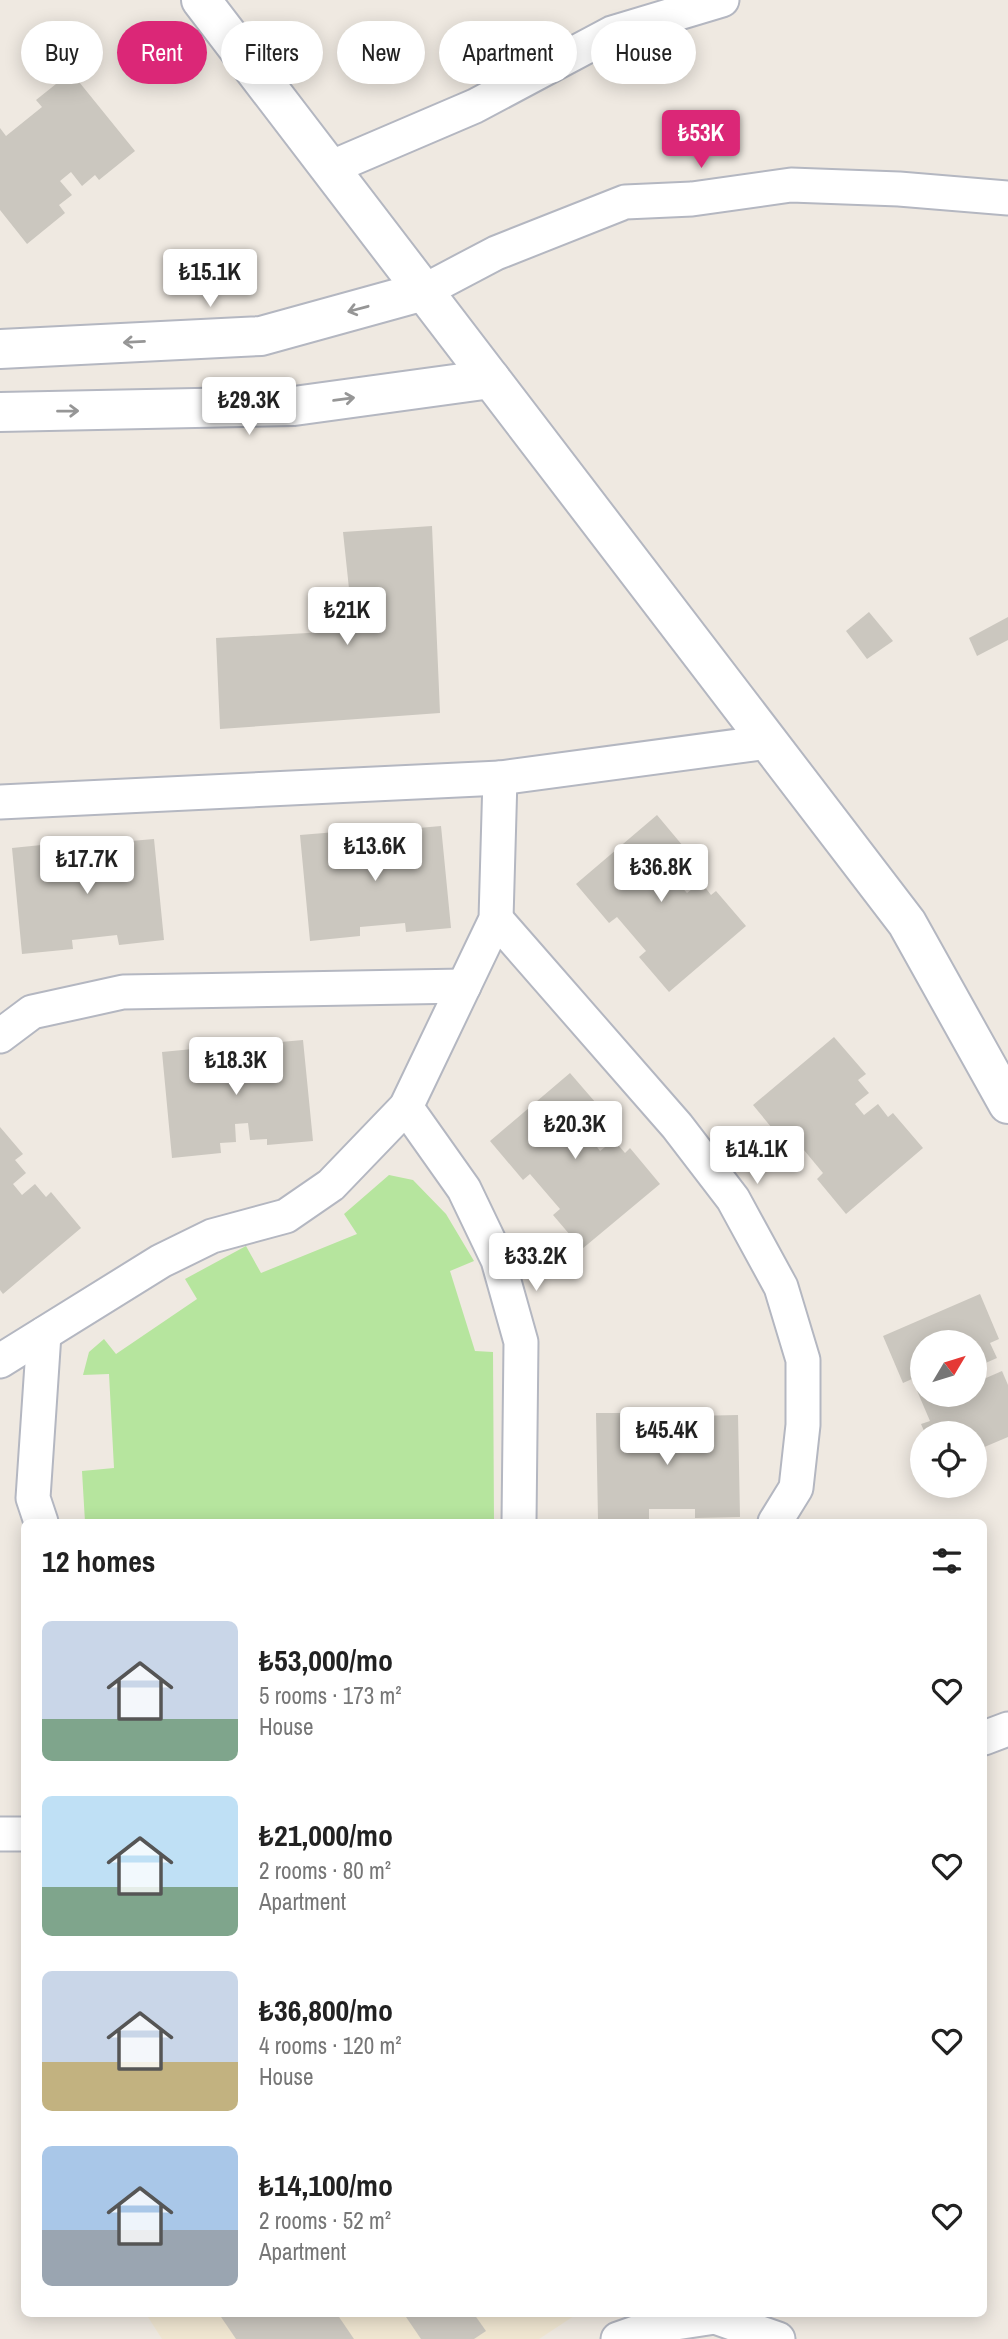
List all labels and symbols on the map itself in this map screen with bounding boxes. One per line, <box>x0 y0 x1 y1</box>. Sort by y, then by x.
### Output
pin: ₺53K <box>660 110 742 170</box>
pin: ₺15.1K <box>153 250 267 309</box>
one-way arrow <box>347 303 370 316</box>
one-way arrow <box>123 336 146 349</box>
pin: ₺29.3K <box>192 378 306 437</box>
one-way arrow <box>332 393 355 406</box>
one-way arrow <box>56 404 79 417</box>
pin: ₺21K <box>306 588 388 647</box>
pin: ₺13.6K <box>318 824 432 883</box>
pin: ₺17.7K <box>30 836 144 896</box>
pin: ₺36.8K <box>604 844 718 904</box>
pin: ₺18.3K <box>179 1038 293 1097</box>
pin: ₺20.3K <box>518 1102 632 1161</box>
pin: ₺14.1K <box>700 1126 814 1186</box>
pin: ₺33.2K <box>479 1234 593 1293</box>
north arrow <box>910 1330 987 1407</box>
pin: ₺45.4K <box>610 1408 724 1467</box>

